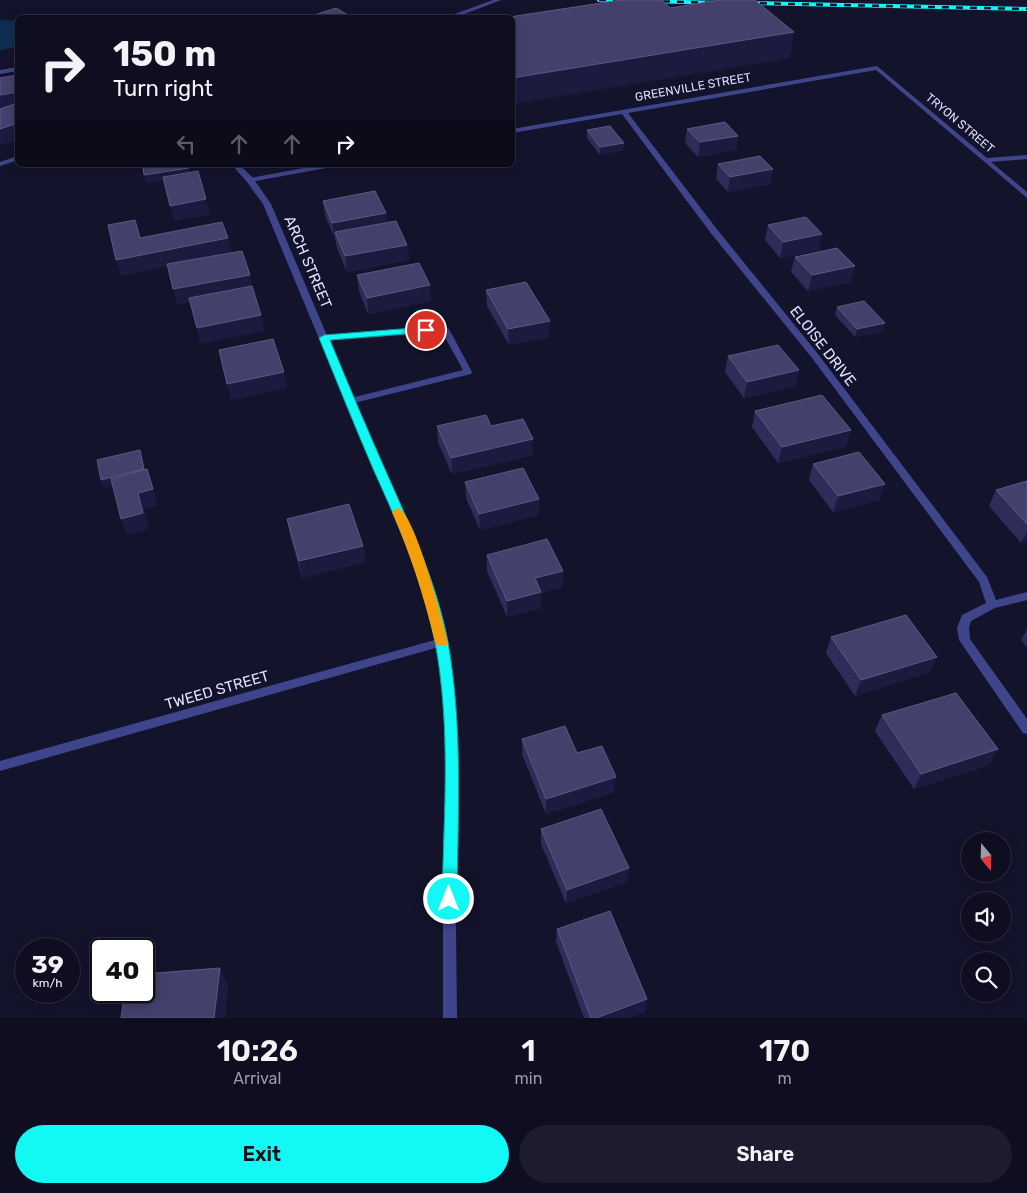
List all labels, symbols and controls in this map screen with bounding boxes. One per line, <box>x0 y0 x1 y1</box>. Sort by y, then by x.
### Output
text: 150 m <box>113 33 216 75</box>
icon: right <box>30 35 95 100</box>
street label: GREENVILLE STREET <box>634 70 752 104</box>
text: Turn right <box>113 75 213 102</box>
street label: TRYON STREET <box>923 90 997 156</box>
icon: left <box>172 130 200 158</box>
icon: ahead <box>225 130 253 158</box>
icon: ahead <box>278 130 306 158</box>
icon: right <box>331 130 359 158</box>
street label: ARCH STREET <box>280 213 336 311</box>
street label: ELOISE DRIVE <box>786 302 860 390</box>
pin <box>405 309 447 351</box>
icon: arrive <box>412 316 440 344</box>
street label: TWEED STREET <box>163 666 271 713</box>
north arrow <box>961 832 1011 882</box>
map controls <box>961 832 1011 1002</box>
position arrow <box>422 872 474 924</box>
button: sound <box>961 892 1011 942</box>
speed limit sign: 40 <box>90 938 155 1003</box>
text: 39 <box>31 950 64 979</box>
button: search <box>961 952 1011 1002</box>
text: km/h <box>33 976 62 990</box>
text: 10:26 <box>217 1033 298 1069</box>
text: 1 <box>521 1033 536 1069</box>
text: 170 <box>759 1033 810 1069</box>
text: Arrival <box>233 1069 281 1088</box>
text: min <box>515 1069 542 1088</box>
text: m <box>778 1069 792 1088</box>
button: Exit <box>15 1125 509 1183</box>
button: Share <box>519 1125 1012 1183</box>

